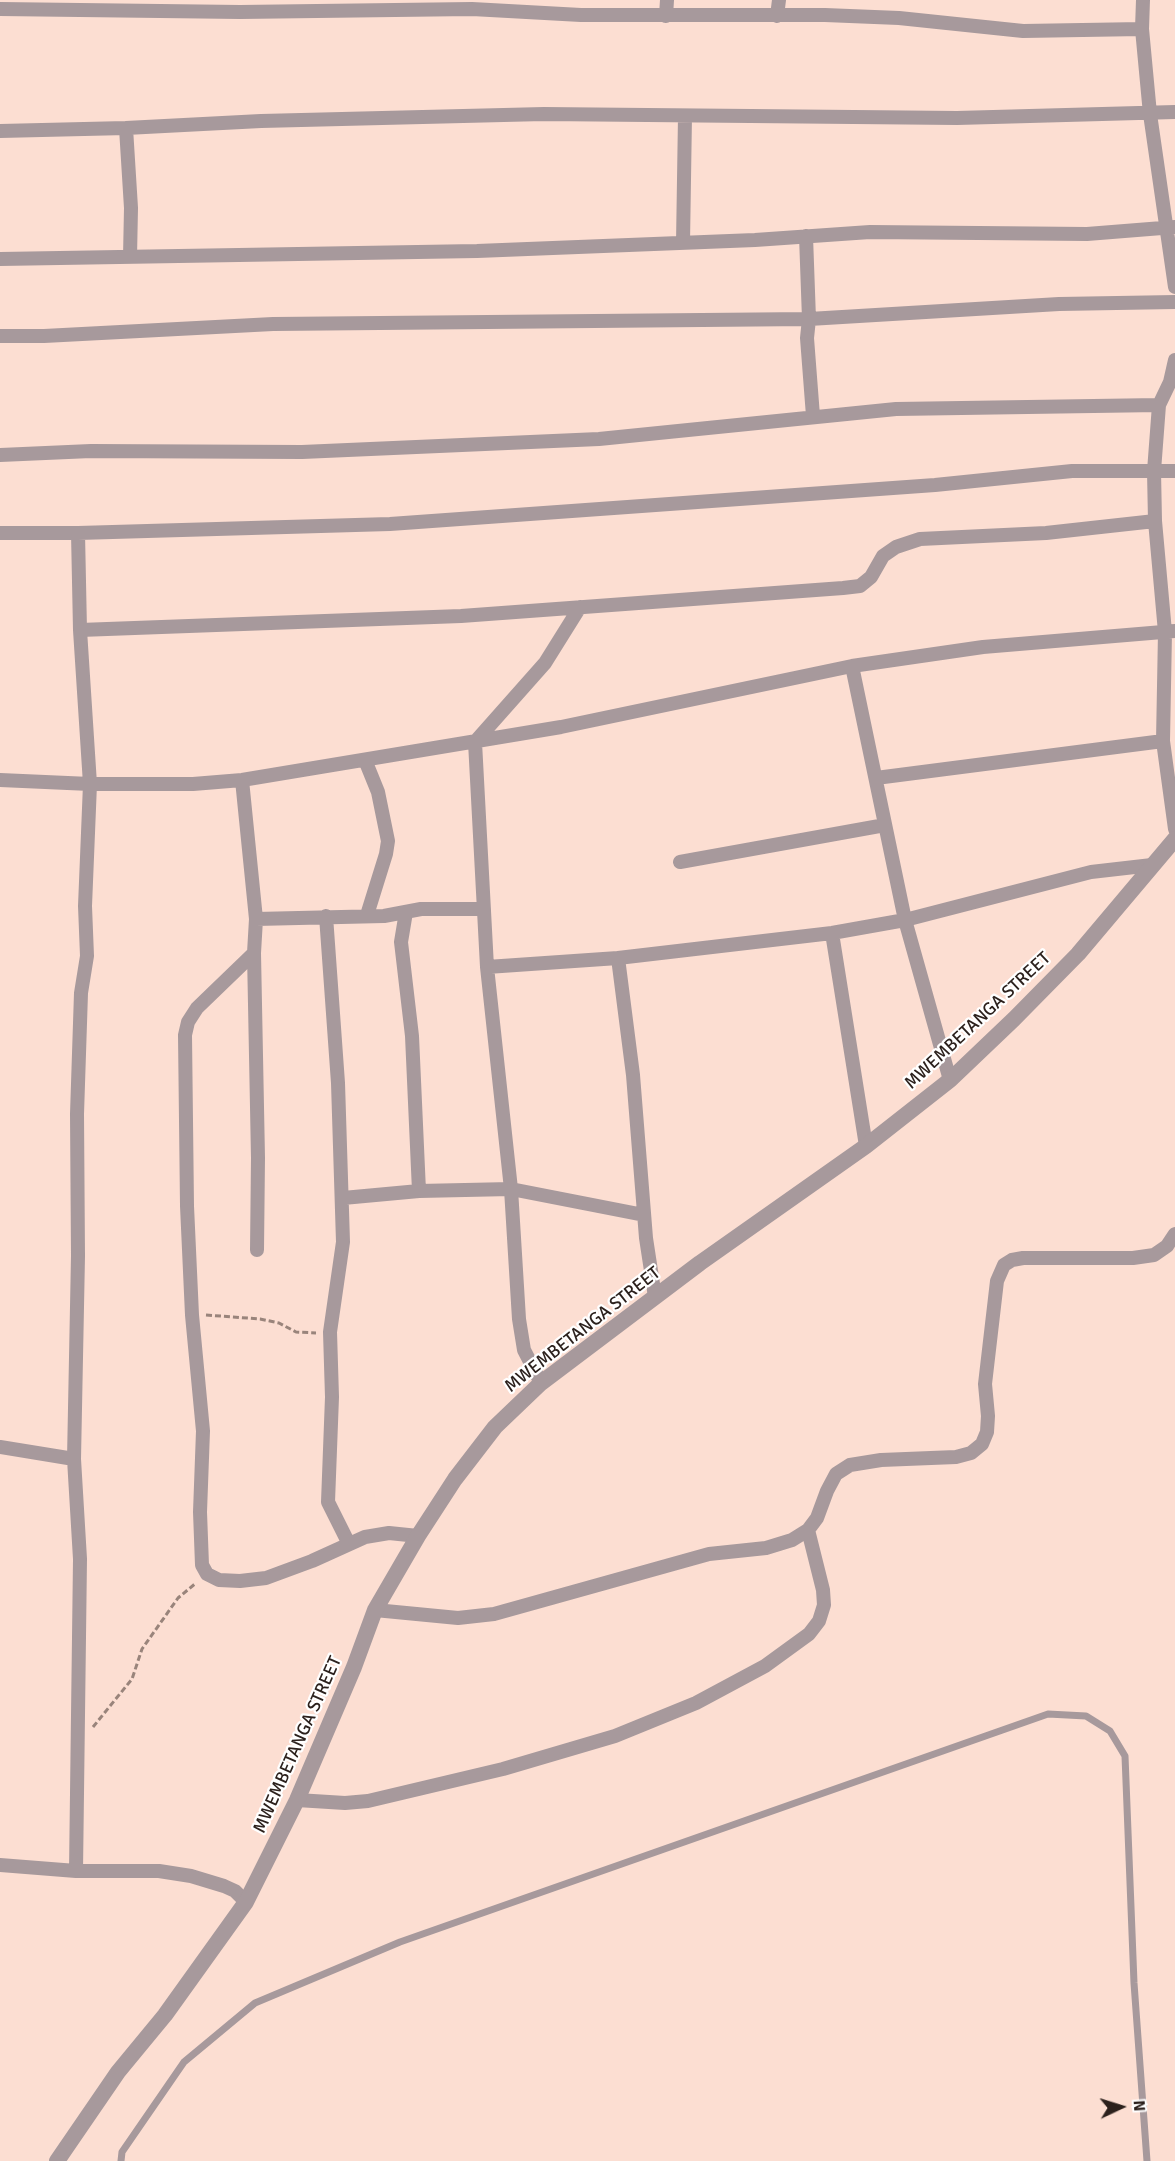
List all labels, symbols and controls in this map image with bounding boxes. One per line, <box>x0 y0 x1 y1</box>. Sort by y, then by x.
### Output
street label: MWEMBETANGA STREET <box>901 948 1055 1094</box>
street label: MWEMBETANGA STREET <box>501 1263 665 1397</box>
street label: MWEMBETANGA STREET <box>249 1653 347 1837</box>
north arrow <box>1091 2077 1151 2137</box>
text: N <box>1129 2099 1149 2112</box>

